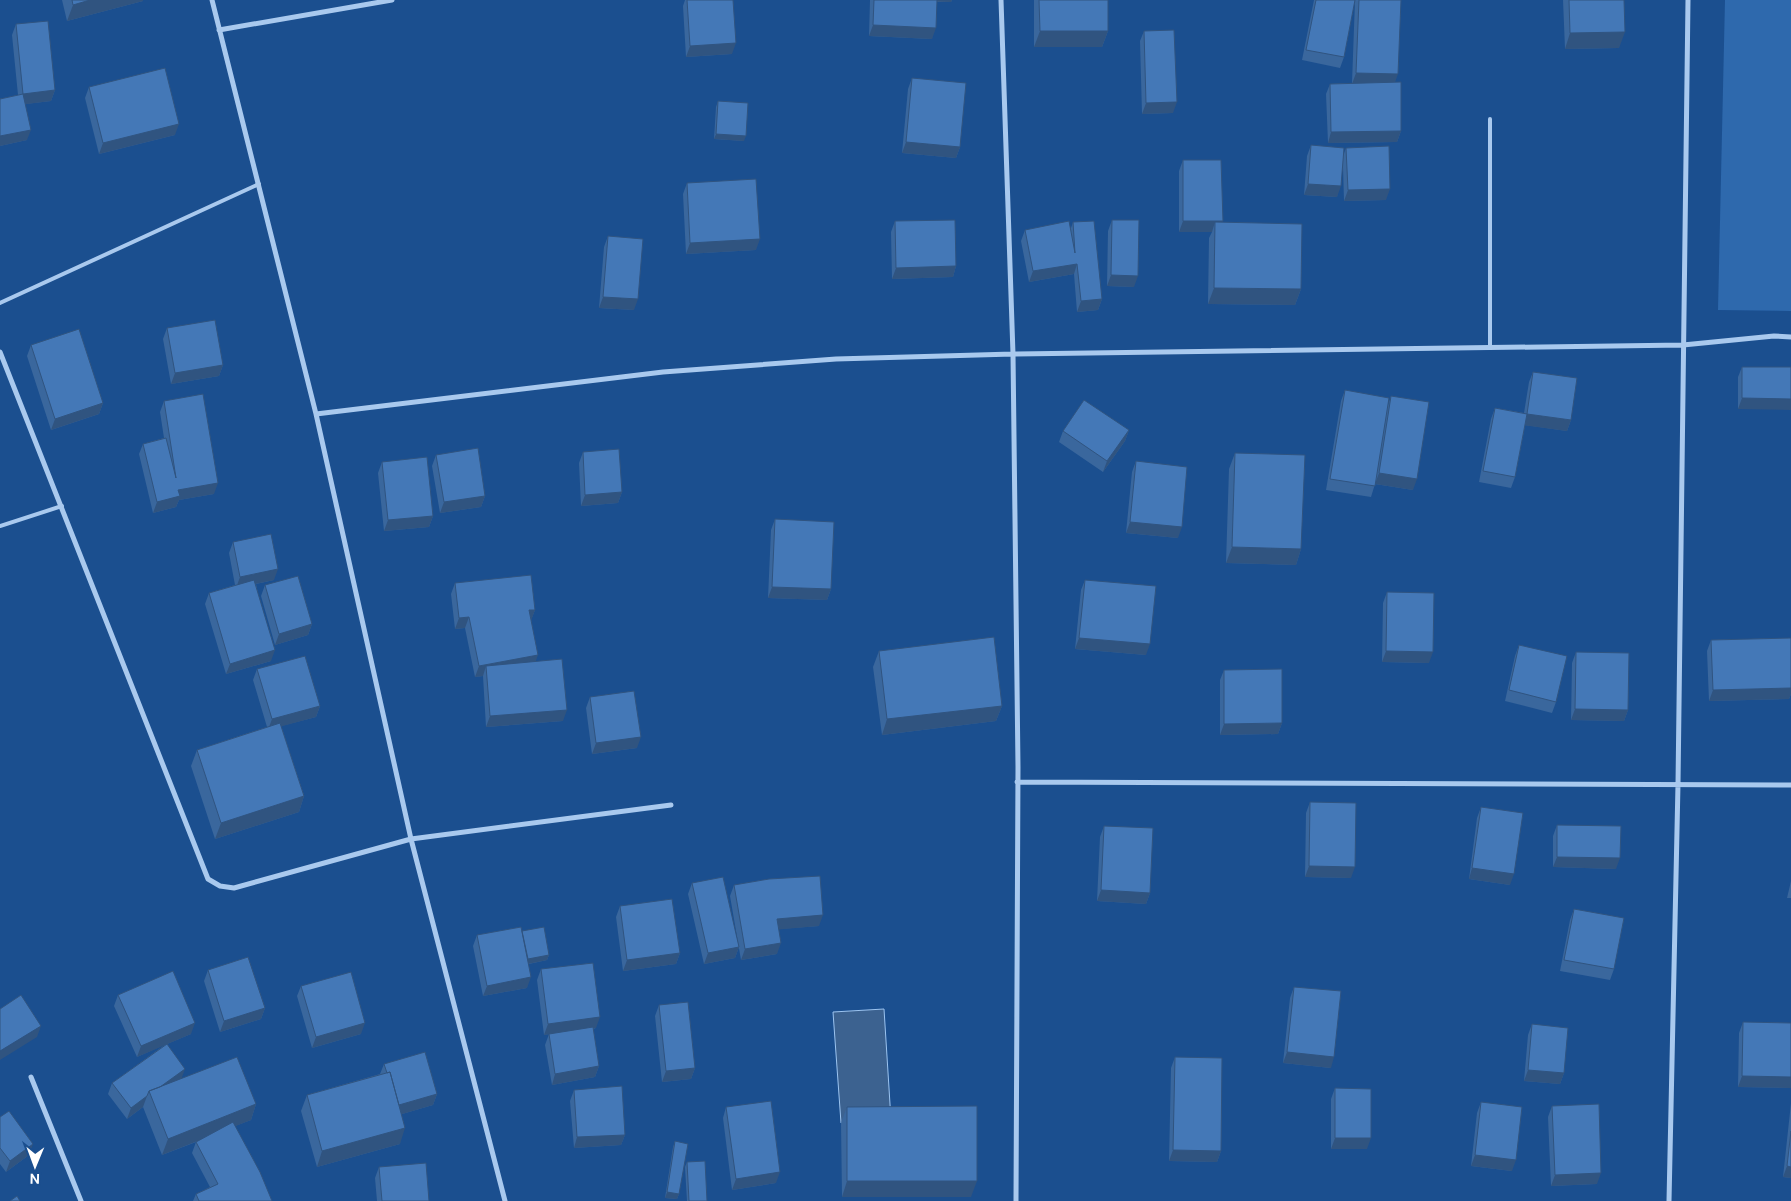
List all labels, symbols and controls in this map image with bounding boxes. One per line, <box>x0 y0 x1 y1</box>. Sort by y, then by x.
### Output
north arrow <box>10 1141 60 1191</box>
text: N <box>30 1170 40 1188</box>

